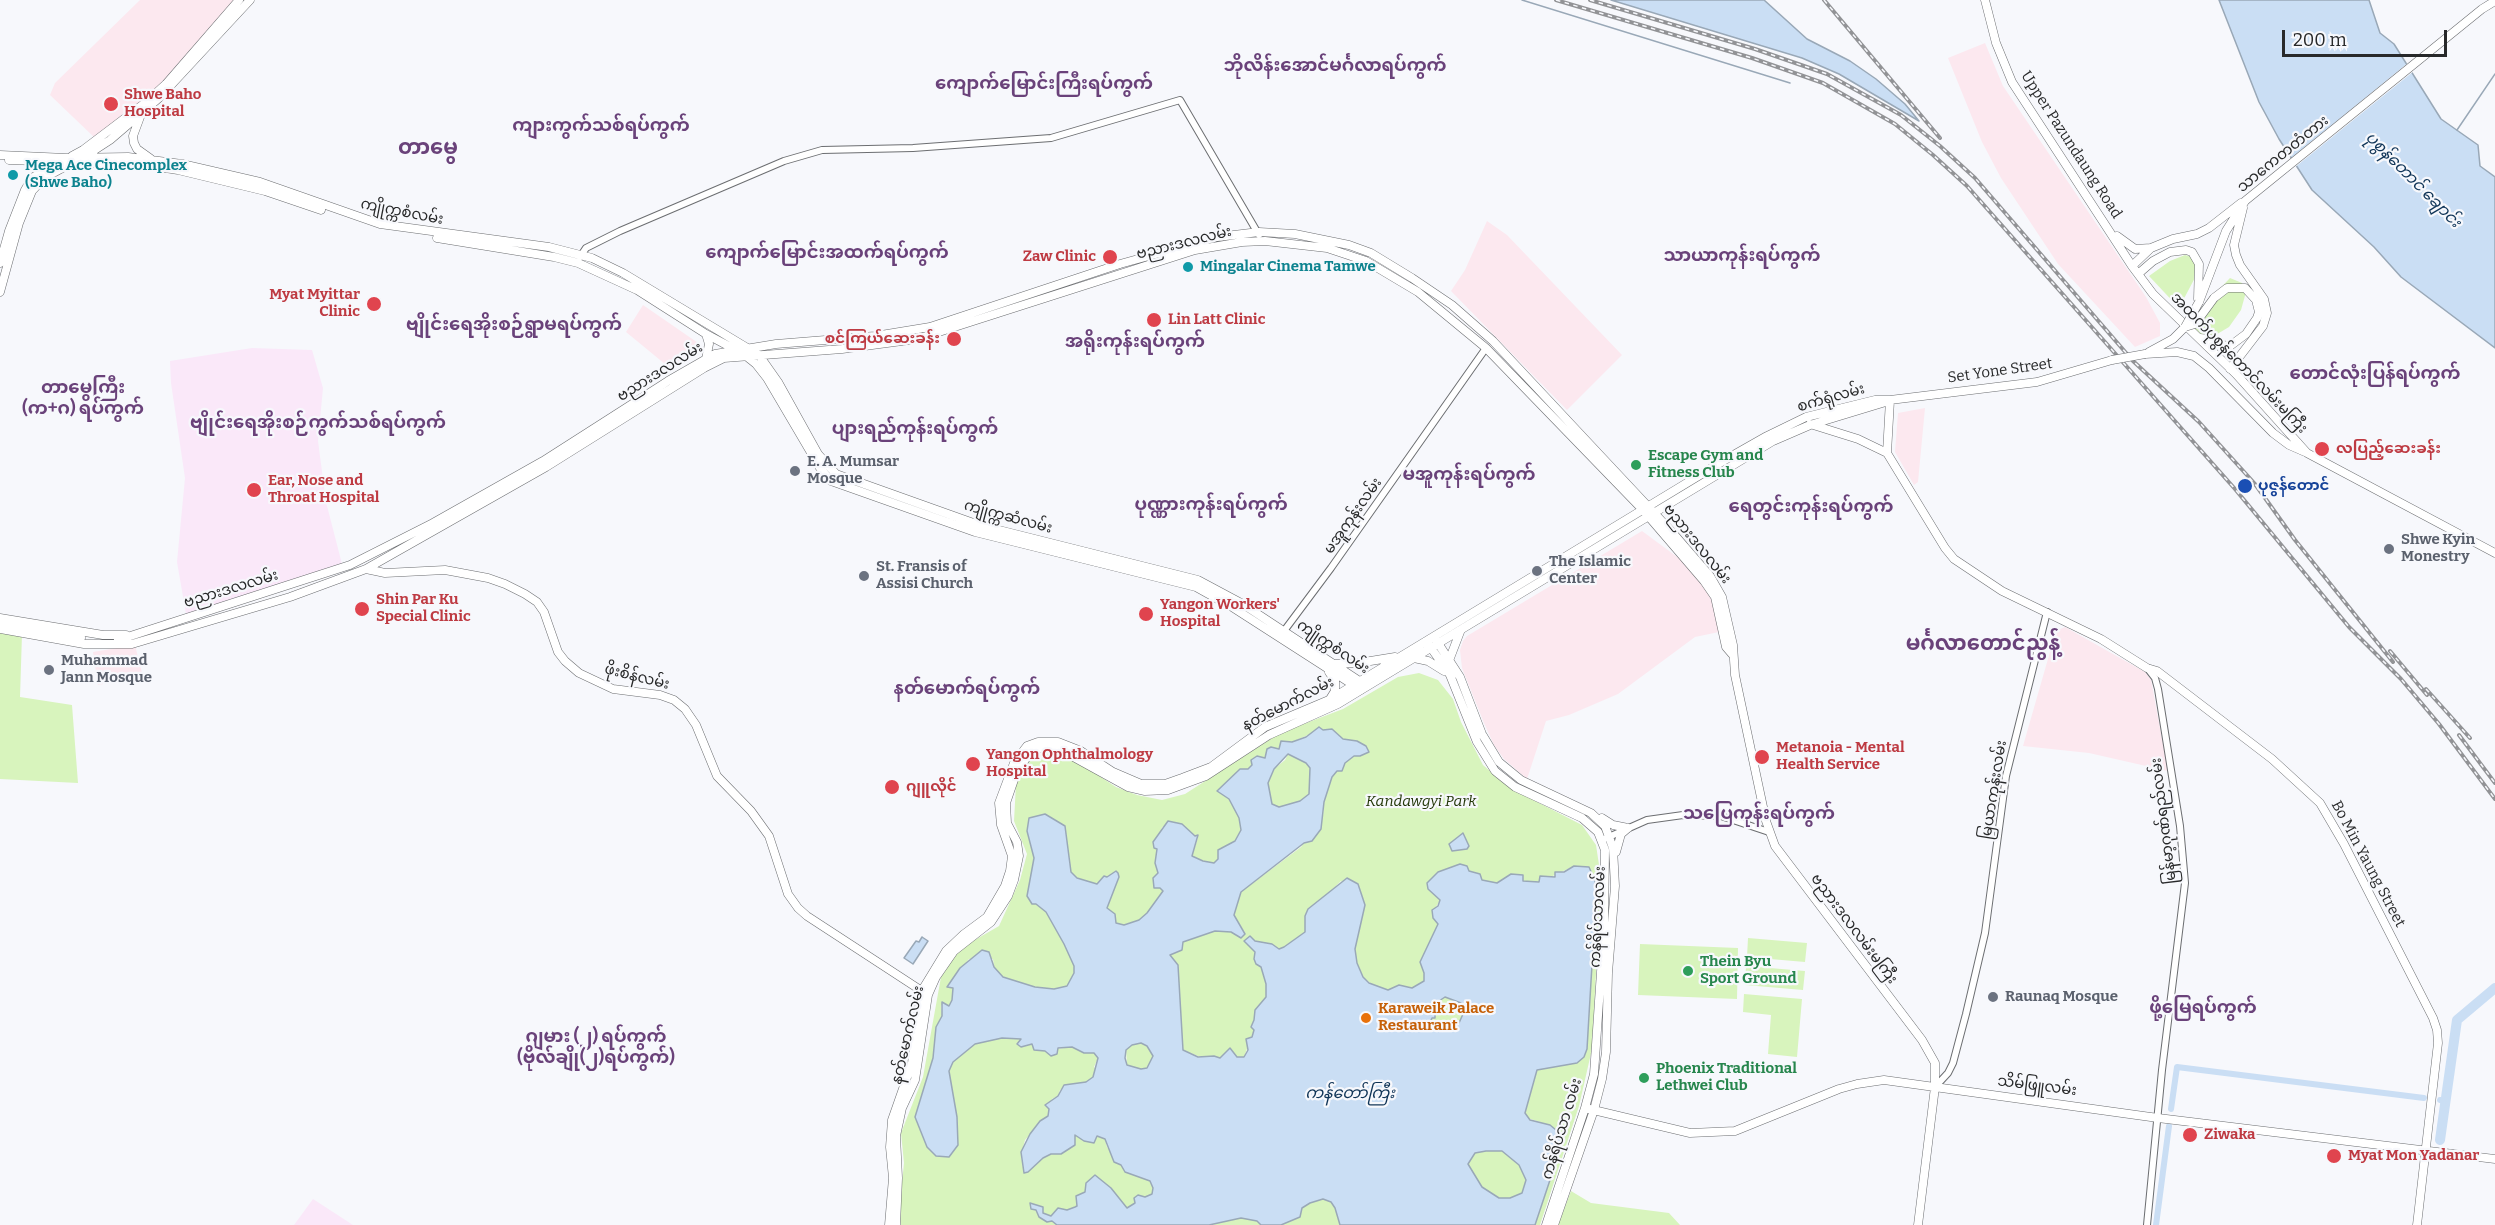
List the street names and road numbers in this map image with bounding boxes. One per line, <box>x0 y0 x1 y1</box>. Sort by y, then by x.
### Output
street label: Upper Pazundaung Road <box>2017 68 2125 222</box>
street label: သာကေတတံတား <box>2234 112 2332 196</box>
street label: ကျိုက္ကစံလမ်း <box>359 195 445 229</box>
street label: ဗညားဒလလမ်း <box>1135 222 1233 264</box>
street label: အထက်ပုစွန်တောင်လမ်းမကြီး <box>2167 289 2311 437</box>
street label: ဗညားဒလလမ်း <box>614 339 706 405</box>
street label: Set Yone Street <box>1946 355 2054 387</box>
street label: စက်ရုံလမ်း <box>1795 380 1867 416</box>
street label: မအူကုန်းလမ်း <box>1320 474 1386 558</box>
street label: ကျိုက္ကဆံလမ်း <box>962 497 1054 537</box>
street label: ဗညားဒလလမ်း <box>1659 500 1735 588</box>
street label: ဗညားဒလလမ်း <box>182 566 280 612</box>
street label: ကျိုက္ကစံလမ်း <box>1293 616 1373 678</box>
street label: ဖိုးစိန်လမ်း <box>603 660 671 694</box>
street label: နတ်မောက်လမ်း <box>1239 673 1337 735</box>
street label: မြယာကုန်းလမ်း <box>1977 739 2011 841</box>
street label: မြန်မာ့ဂုဏ်ရည်လမ်း <box>2147 757 2181 885</box>
street label: Bo Min Yaung Street <box>2327 798 2409 930</box>
street label: ကန်ရိပ်သာလမ်း <box>1586 866 1610 968</box>
street label: ဗညားဒလလမ်းမကြီး <box>1807 870 1901 988</box>
street label: နတ်မောက်လမ်း <box>888 984 928 1086</box>
street label: သိမ်ဖြူလမ်း <box>1996 1072 2078 1100</box>
street label: ကန်ရိပ်သာ လမ်း <box>1538 1076 1586 1182</box>

